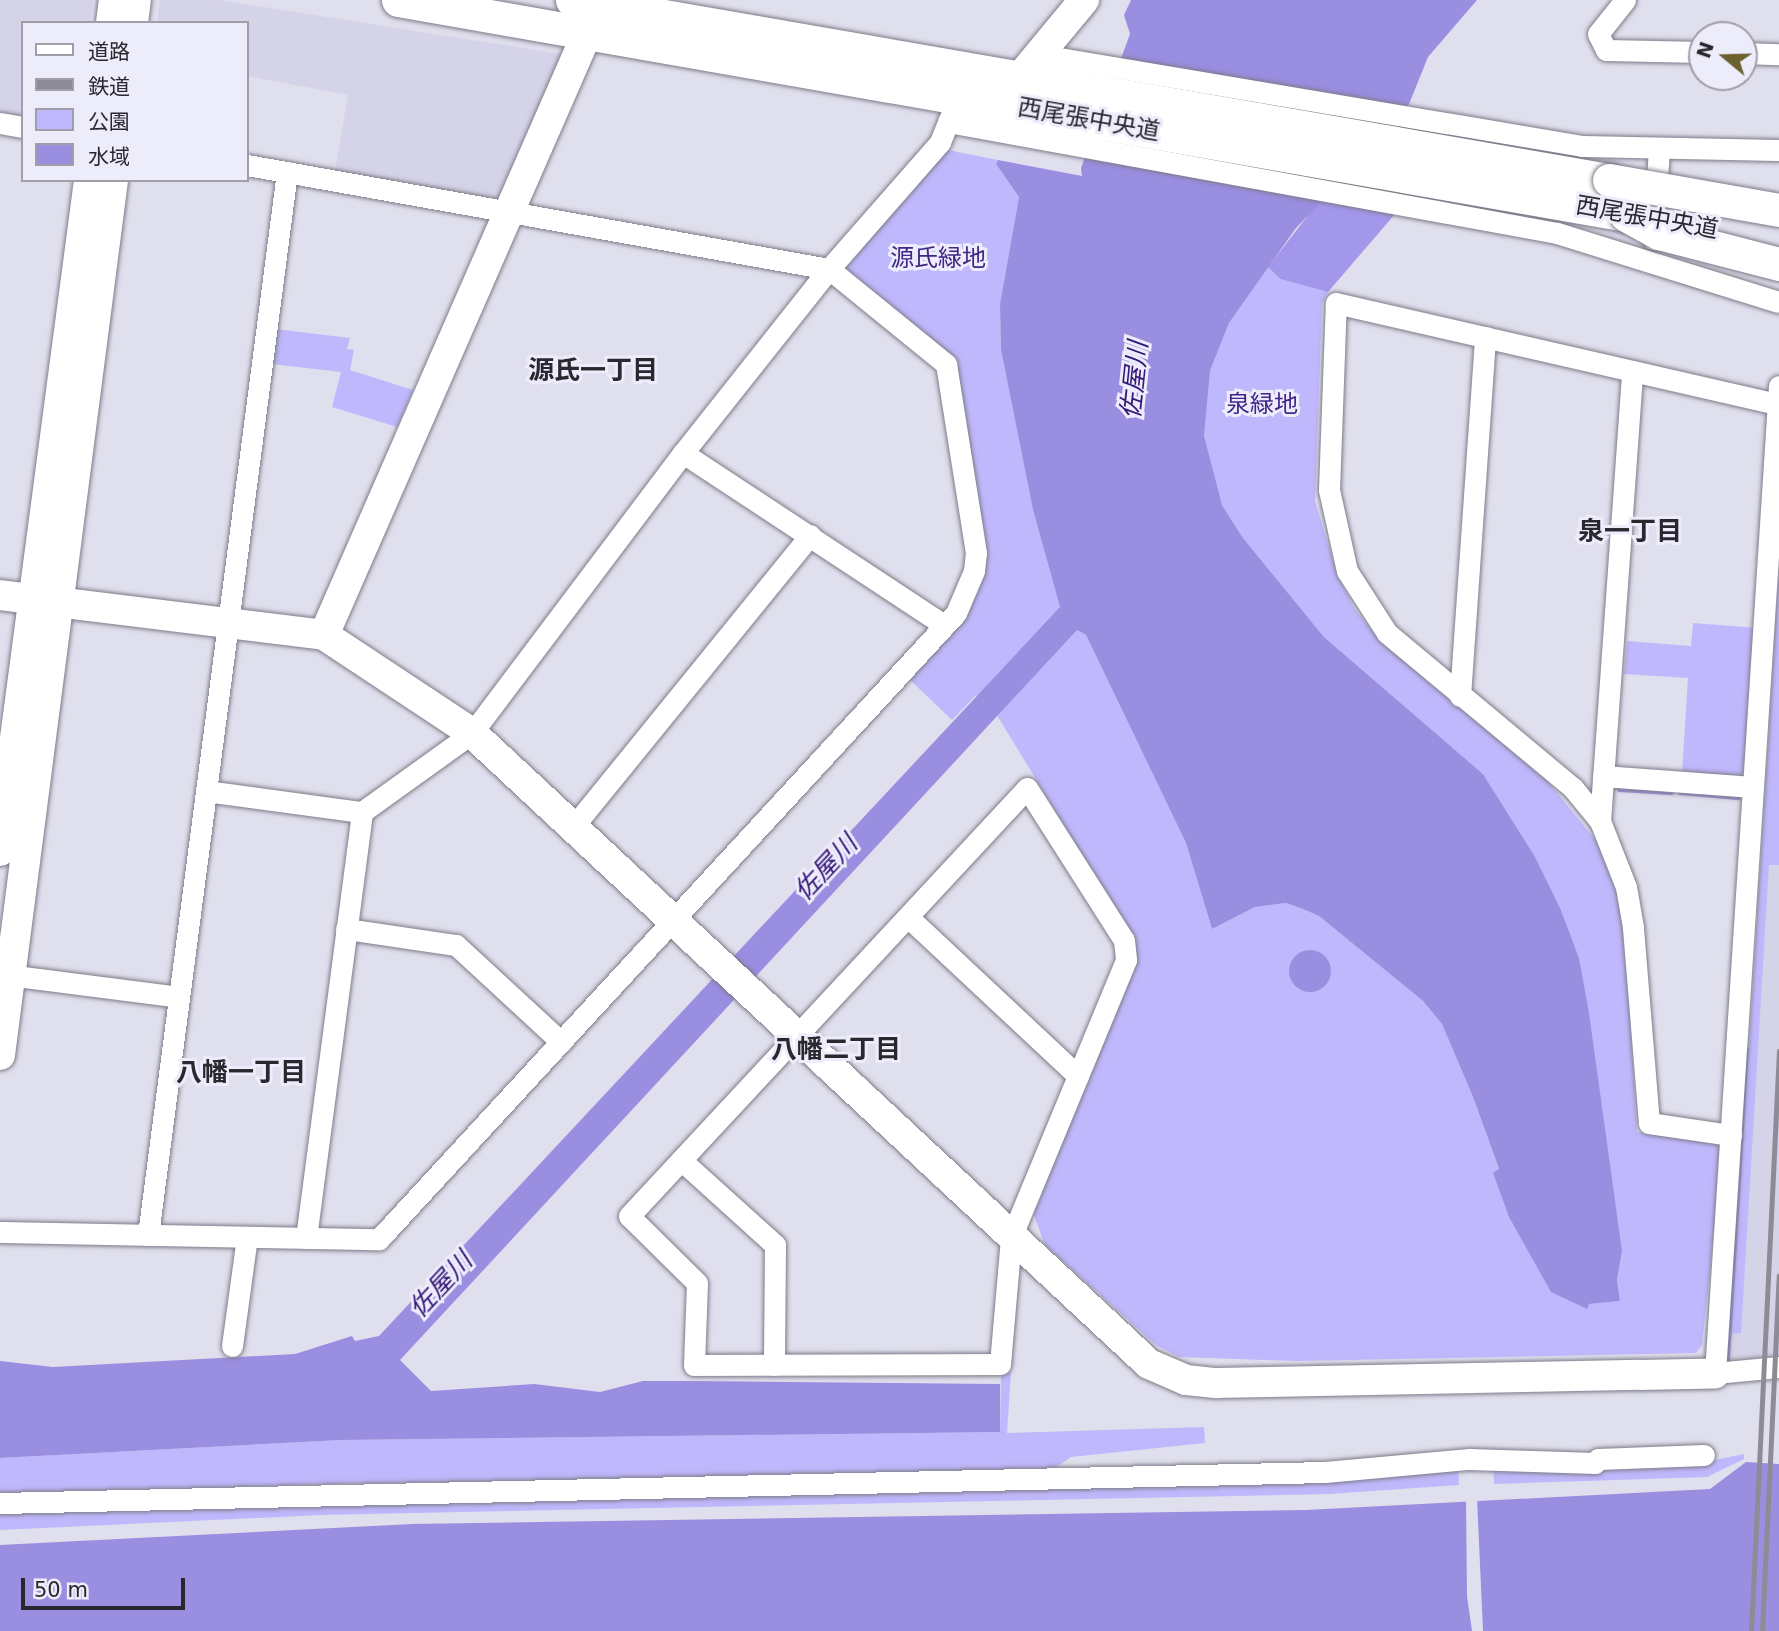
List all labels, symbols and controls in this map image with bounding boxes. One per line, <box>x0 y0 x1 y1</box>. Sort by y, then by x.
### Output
legend <box>21 21 248 182</box>
north arrow <box>1688 21 1758 91</box>
text: N <box>1692 39 1718 61</box>
text: 道路 <box>88 40 130 64</box>
text: 鉄道 <box>88 75 130 99</box>
street label: 西尾張中央道 <box>1016 93 1162 147</box>
text: 公園 <box>88 110 130 134</box>
text: 水域 <box>88 145 130 169</box>
street label: 西尾張中央道 <box>1574 191 1720 245</box>
park label: 源氏緑地 <box>890 245 986 273</box>
water label: 佐屋川 <box>1115 340 1155 420</box>
district label: 源氏一丁目 <box>528 355 658 387</box>
park label: 泉緑地 <box>1226 391 1298 419</box>
district label: 泉一丁目 <box>1578 516 1682 548</box>
water label: 佐屋川 <box>788 829 864 907</box>
district label: 八幡二丁目 <box>771 1034 901 1066</box>
district label: 八幡一丁目 <box>176 1057 306 1089</box>
water label: 佐屋川 <box>403 1246 479 1324</box>
scale bar <box>24 1564 189 1608</box>
text: 50 m <box>34 1578 88 1602</box>

